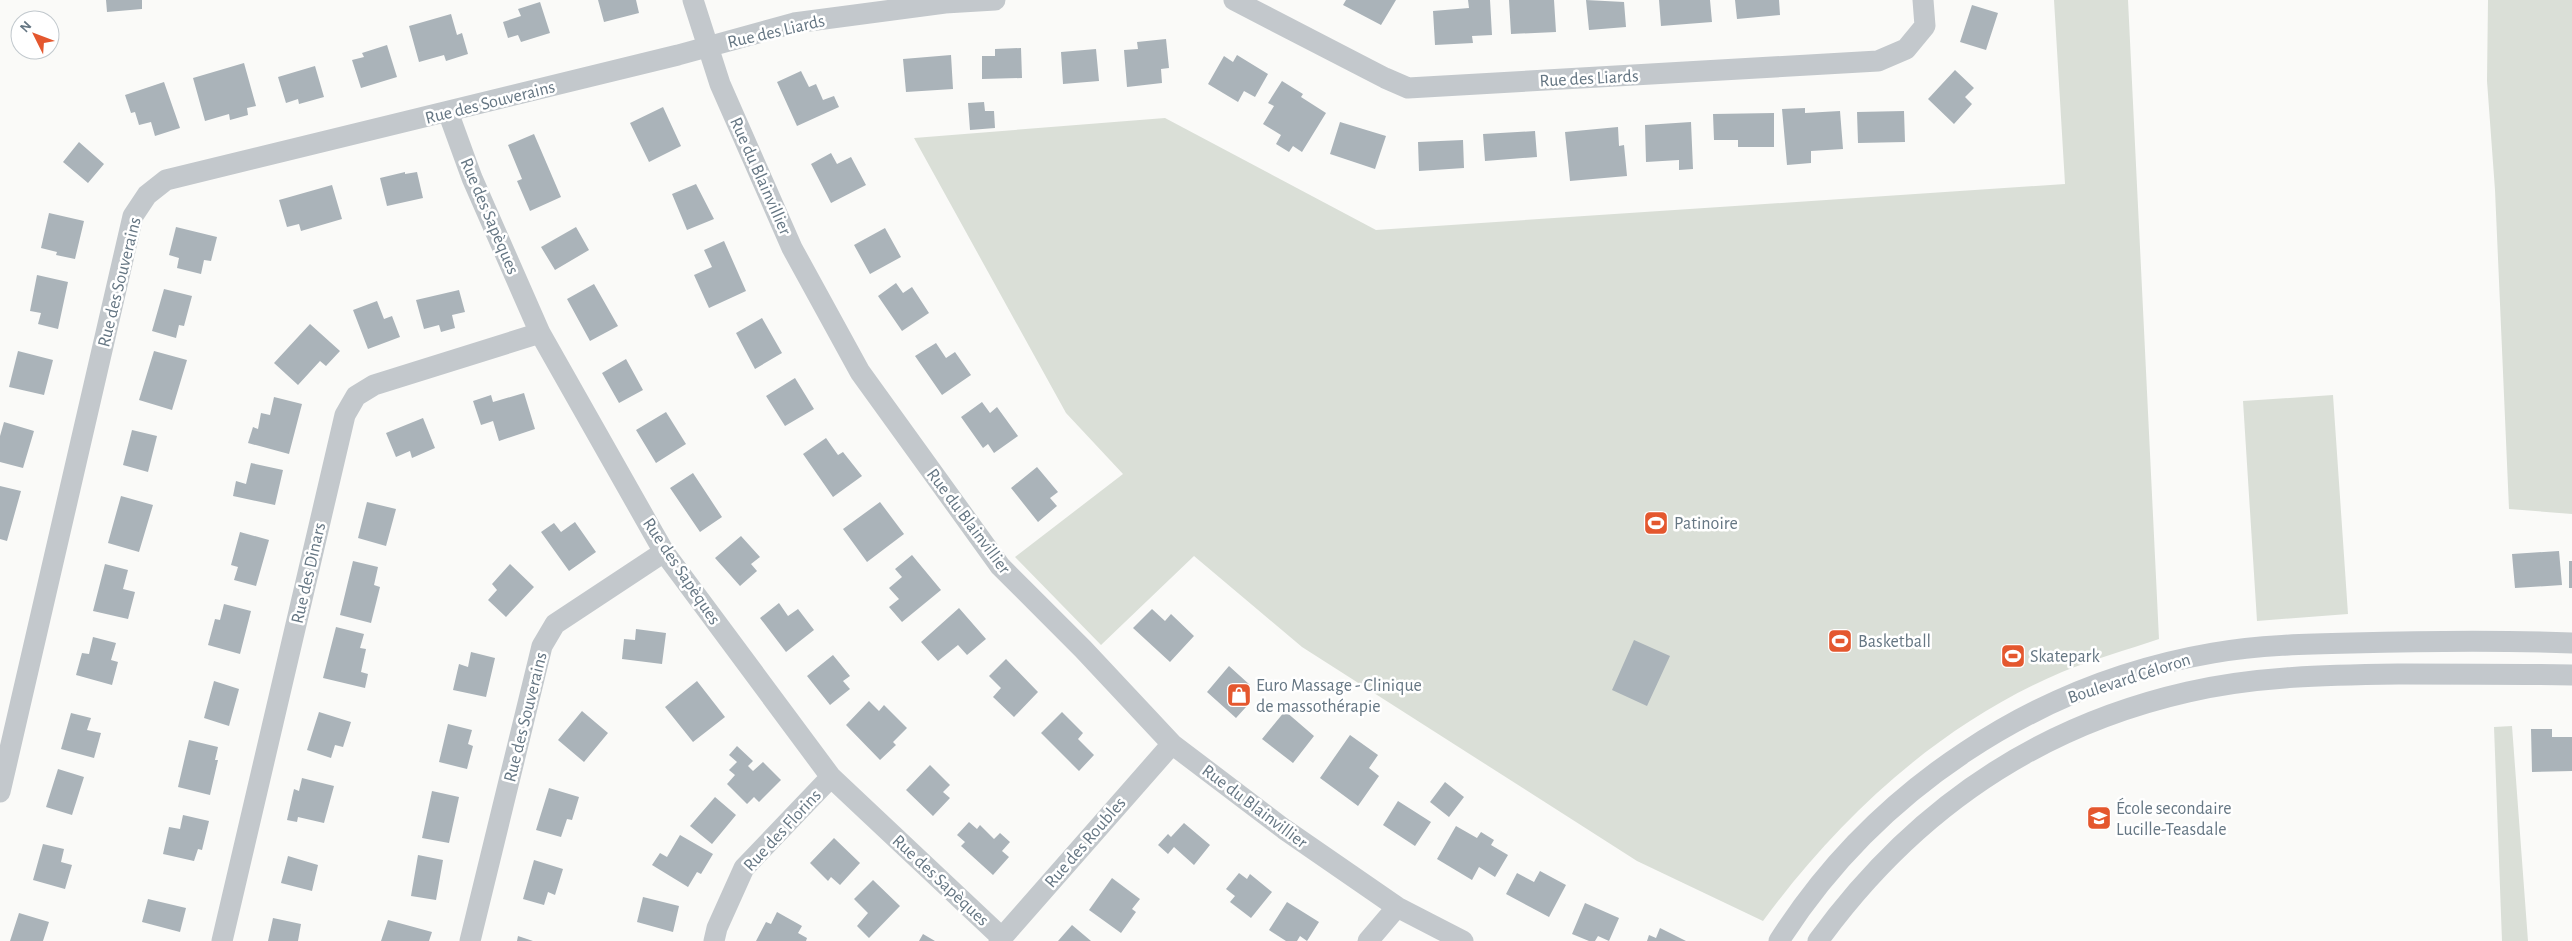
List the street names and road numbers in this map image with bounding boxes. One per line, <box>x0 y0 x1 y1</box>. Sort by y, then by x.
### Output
street label: Rue des Liards <box>726 12 827 52</box>
street label: Rue des Liards <box>1539 67 1639 91</box>
street label: Rue des Souverains <box>423 78 557 128</box>
street label: Rue du Blainvillier <box>726 115 794 238</box>
street label: Rue des Sapèques <box>456 156 522 277</box>
street label: Rue des Souverains <box>95 215 145 349</box>
street label: Rue du Blainvillier <box>923 466 1014 578</box>
street label: Rue des Sapèques <box>639 515 723 628</box>
street label: Rue des Dinars <box>289 521 329 626</box>
street label: Rue des Souverains <box>501 650 551 784</box>
street label: Boulevard Céloron <box>2066 651 2193 707</box>
street label: Rue du Blainvillier <box>1198 762 1311 852</box>
street label: Rue des Florins <box>741 786 825 875</box>
street label: Rue des Roubles <box>1042 794 1130 891</box>
street label: Rue des Sapèques <box>889 832 992 930</box>

